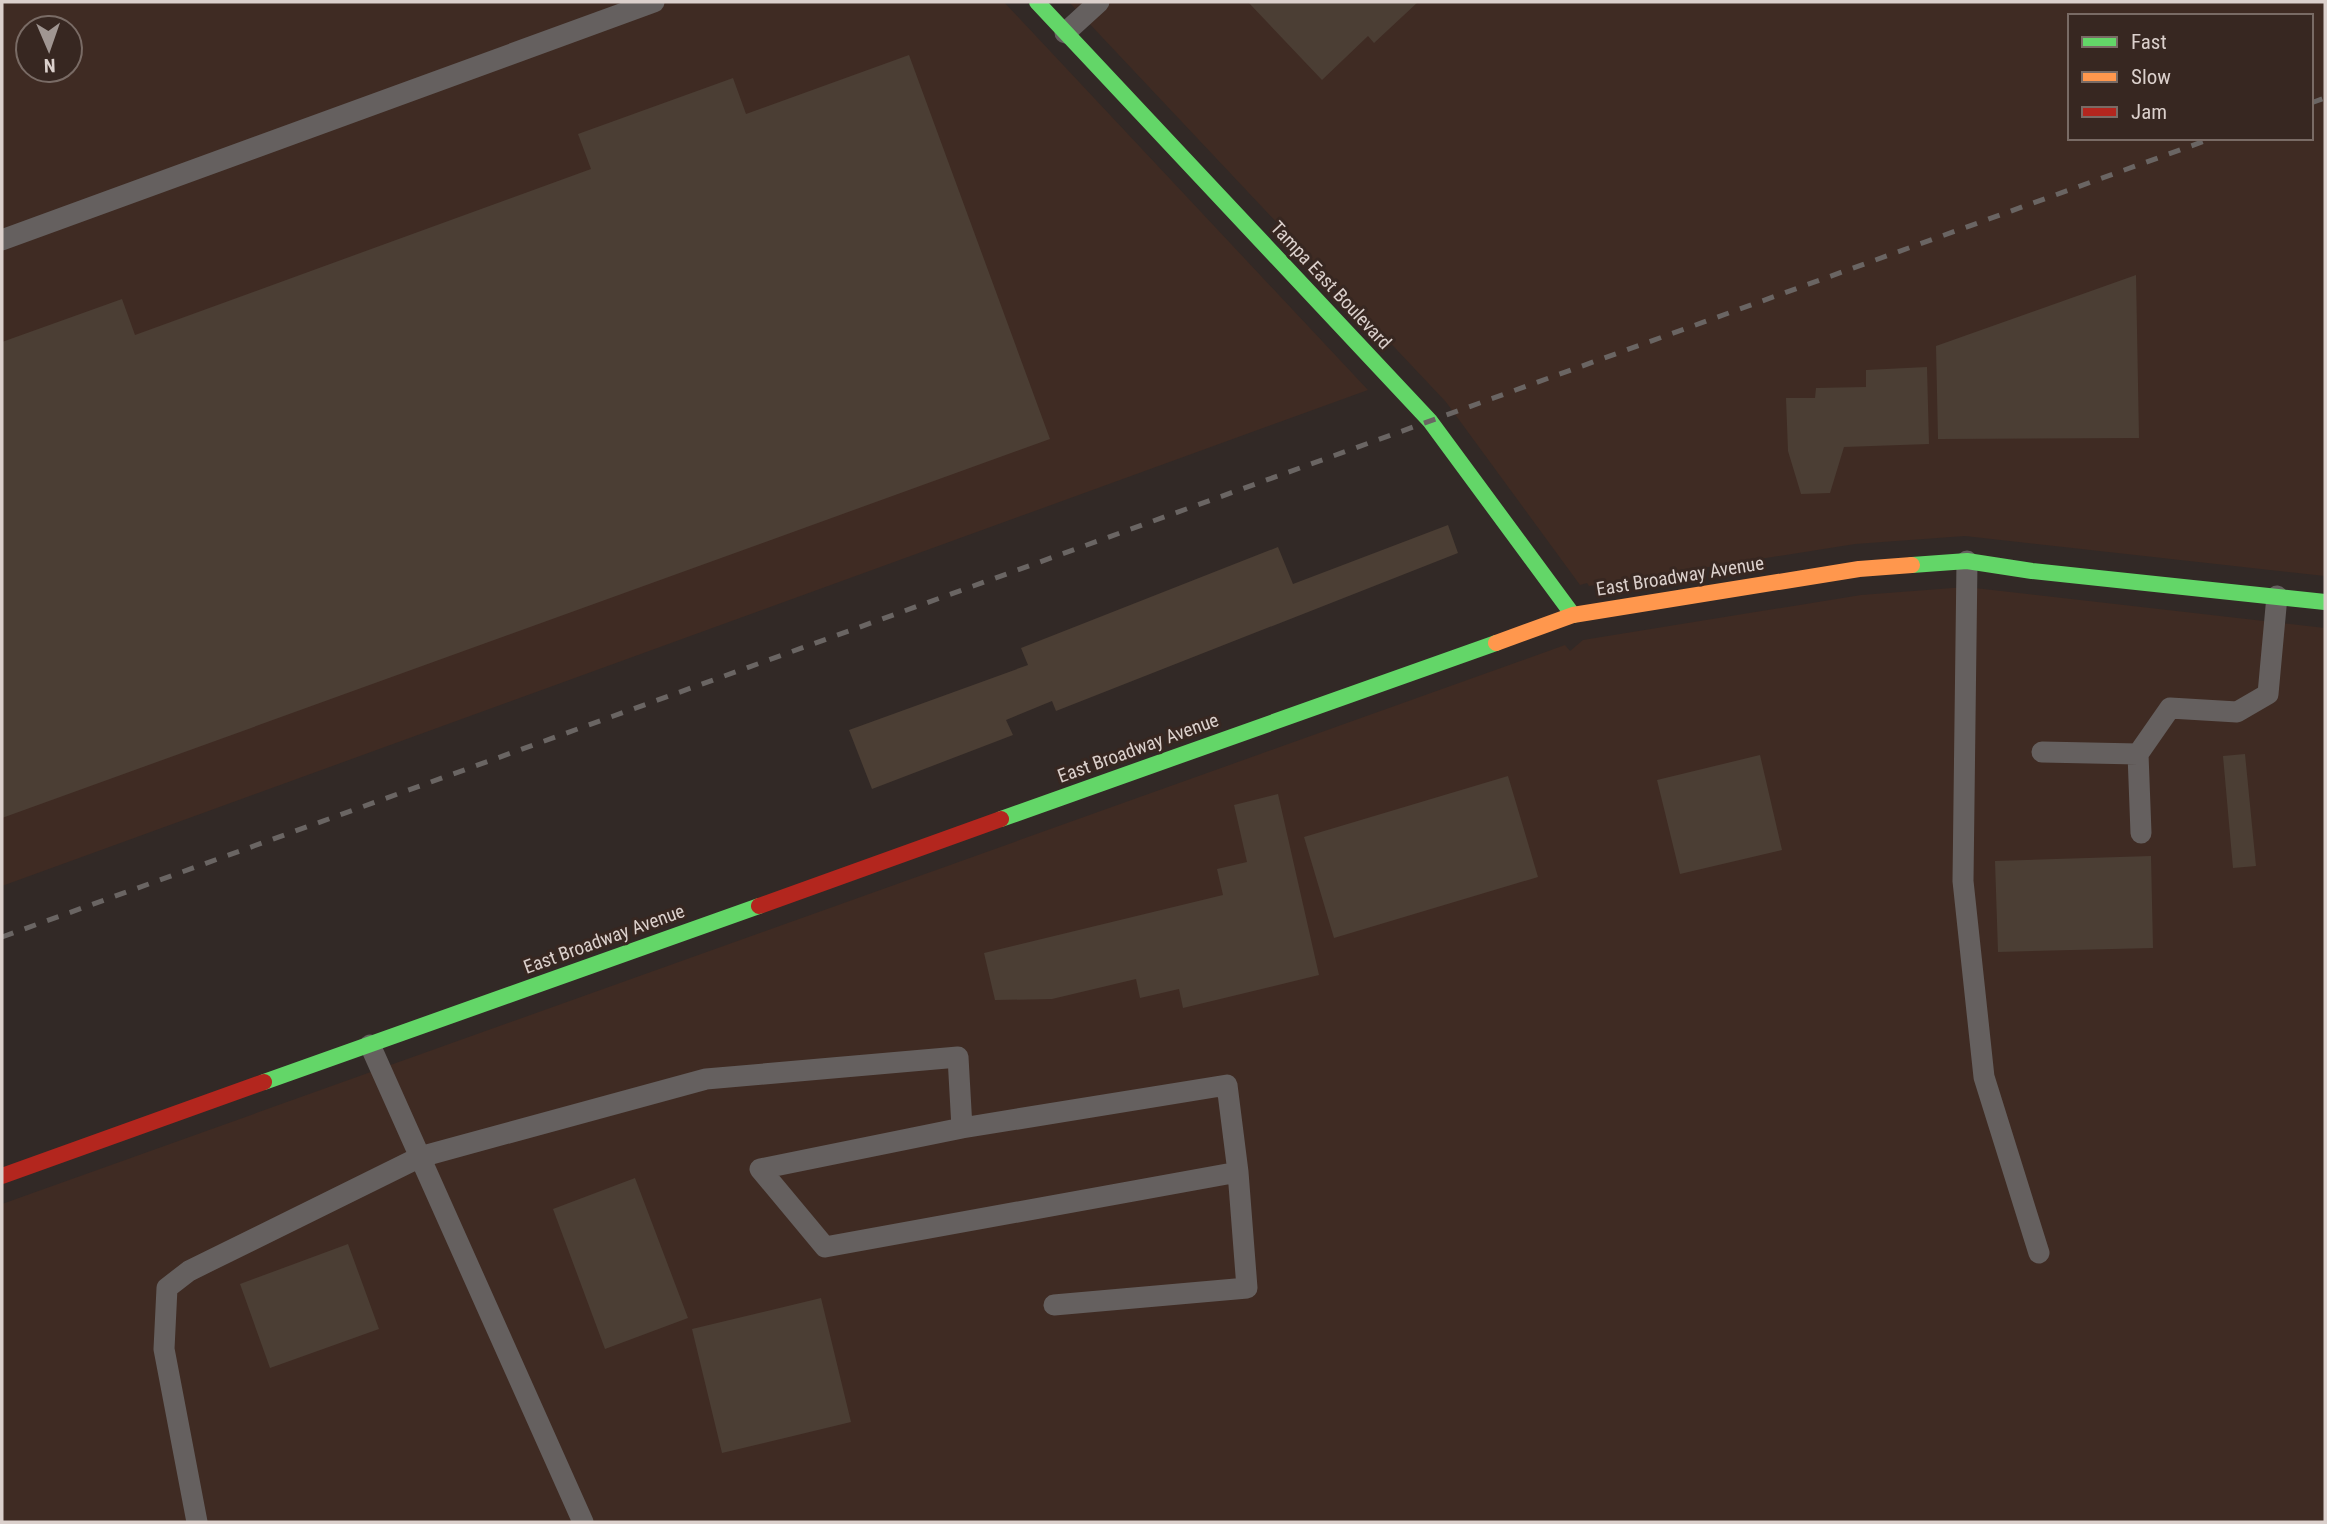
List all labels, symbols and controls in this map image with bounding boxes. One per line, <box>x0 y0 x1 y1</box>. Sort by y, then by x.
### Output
north arrow <box>14 14 84 84</box>
legend <box>2068 14 2313 140</box>
text: Fast <box>2131 30 2167 54</box>
text: N <box>43 54 56 77</box>
text: Slow <box>2131 65 2171 89</box>
text: Jam <box>2131 100 2167 124</box>
street label: Tampa East Boulevard <box>1266 216 1396 354</box>
street label: East Broadway Avenue <box>1594 551 1766 601</box>
street label: East Broadway Avenue <box>1054 708 1222 788</box>
street label: East Broadway Avenue <box>520 899 688 979</box>

